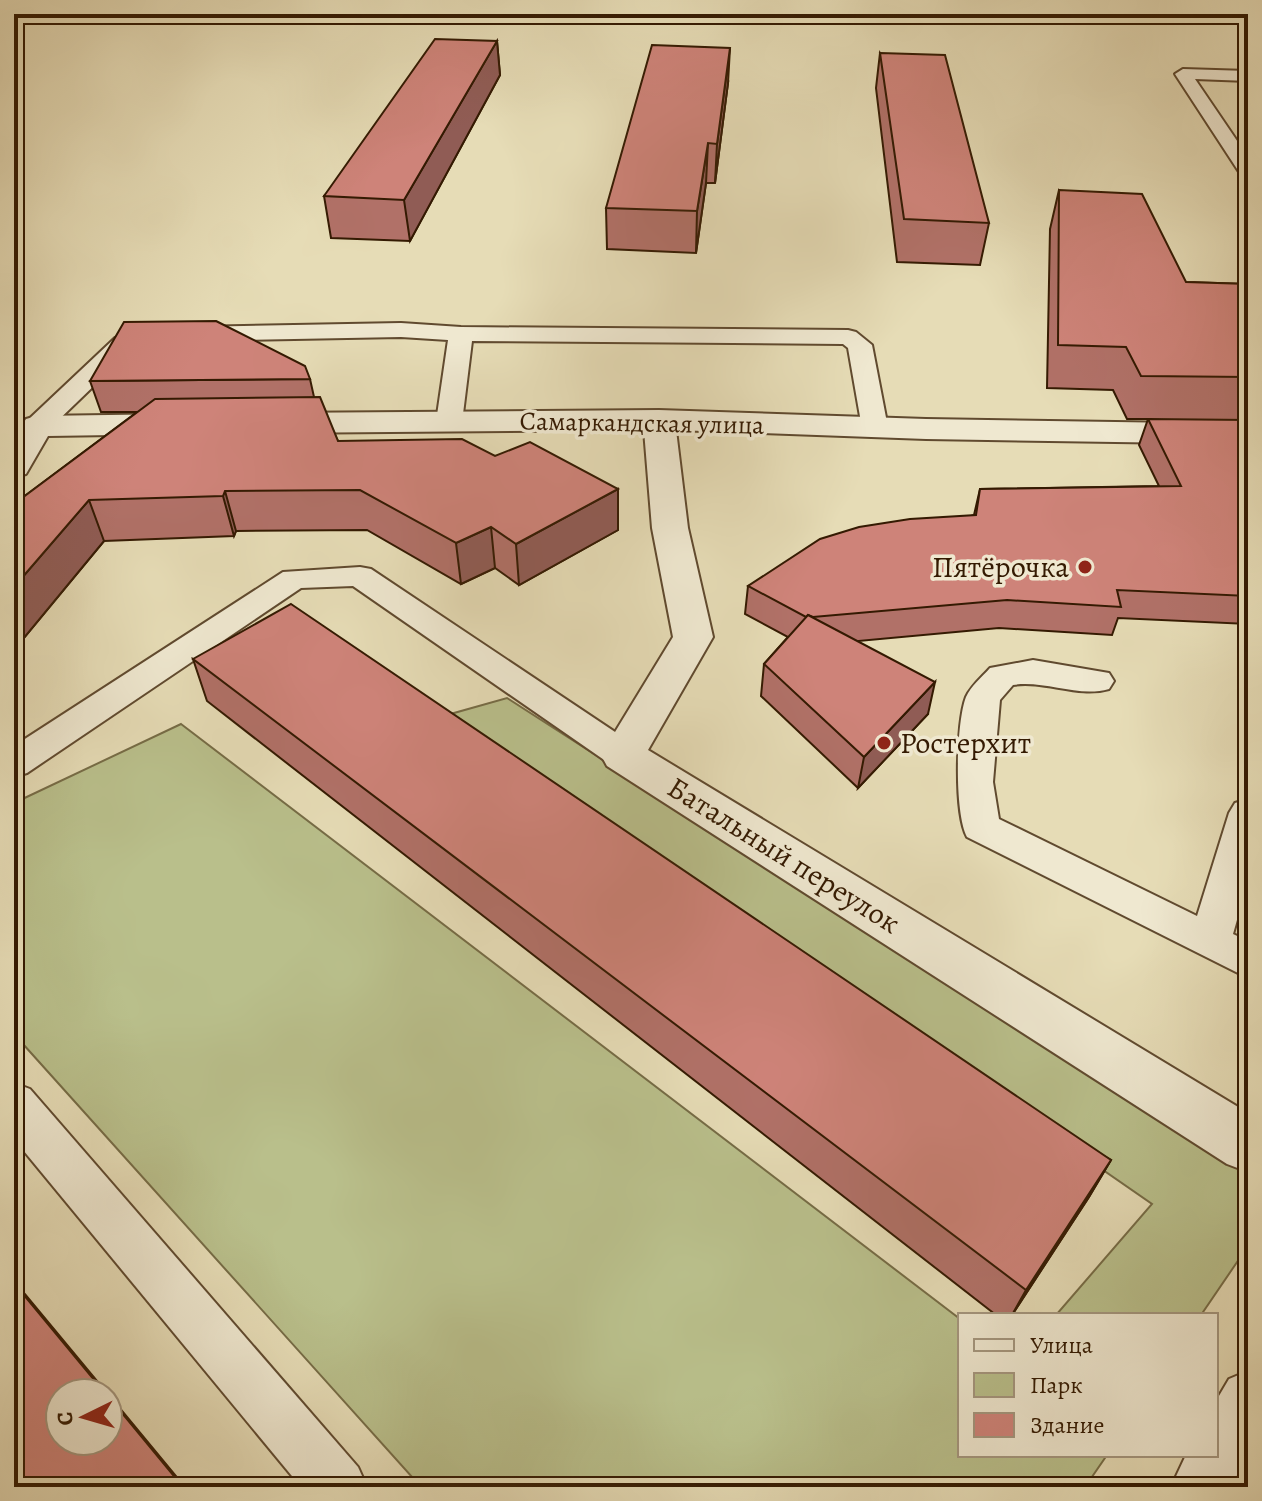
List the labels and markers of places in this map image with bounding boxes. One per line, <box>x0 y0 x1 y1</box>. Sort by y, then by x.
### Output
place label: Пятёрочка <box>932 547 1069 587</box>
marker: Пятёрочка <box>1076 558 1094 576</box>
place label: Ростерхит <box>900 723 1031 763</box>
marker: Ростерхит <box>875 734 893 752</box>

